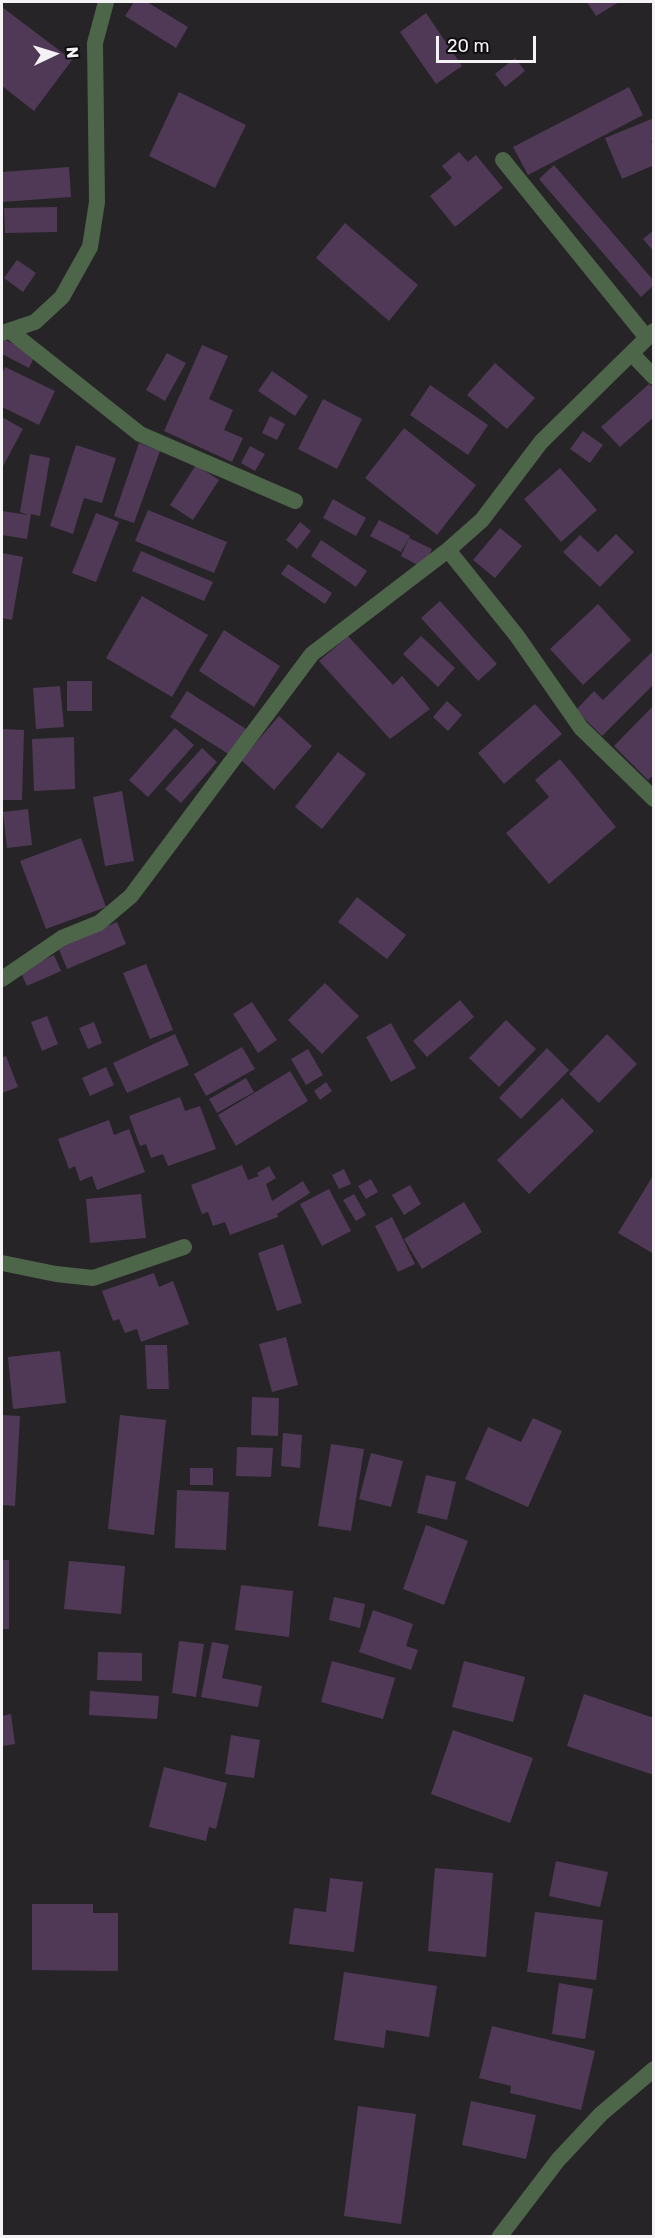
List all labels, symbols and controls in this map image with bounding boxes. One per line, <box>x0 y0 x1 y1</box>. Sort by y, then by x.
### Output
north arrow <box>24 24 84 84</box>
scale bar <box>439 24 540 62</box>
text: 20 m <box>447 35 489 57</box>
text: N <box>63 46 82 59</box>

